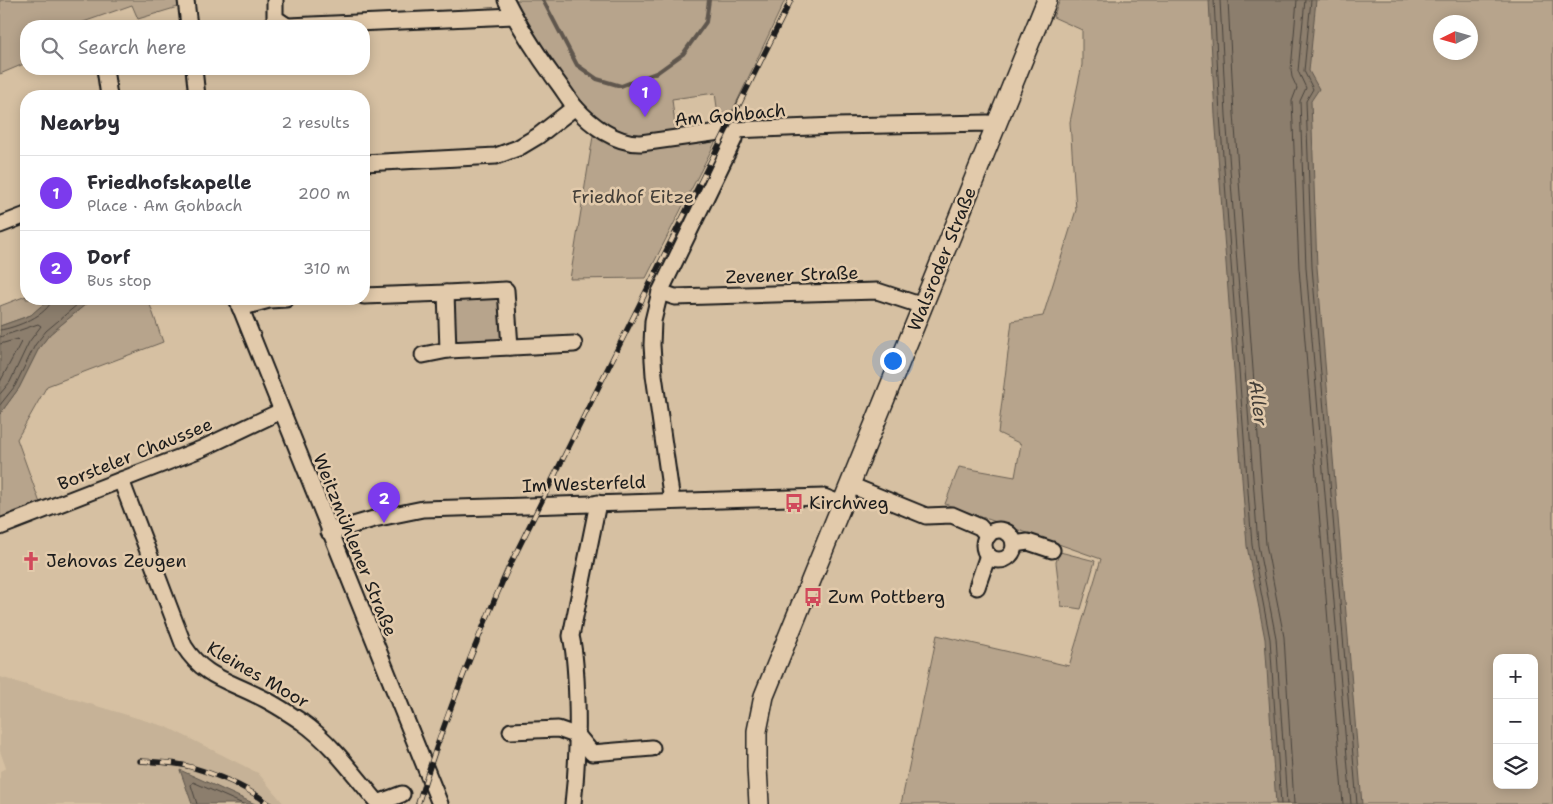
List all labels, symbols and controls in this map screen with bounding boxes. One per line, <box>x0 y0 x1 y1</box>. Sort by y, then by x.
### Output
north arrow <box>1433 15 1478 60</box>
search box <box>20 20 370 75</box>
icon: search <box>38 34 66 62</box>
text: Search here <box>78 35 187 60</box>
pin: 1 <box>629 76 661 117</box>
street label: Am Gohbach <box>673 98 787 132</box>
text: Nearby <box>40 109 120 137</box>
text: 2 results <box>281 112 350 133</box>
text: Friedhofskapelle <box>87 170 252 195</box>
text: 1 <box>52 183 60 204</box>
text: 200 m <box>298 183 350 204</box>
street label: Walsroder Straße <box>902 183 982 335</box>
park label: Friedhof Eitze <box>572 185 694 209</box>
text: Place · Am Gohbach <box>87 195 243 216</box>
text: Dorf <box>87 245 130 270</box>
text: 2 <box>50 258 62 279</box>
text: 310 m <box>303 258 350 279</box>
street label: Zevener Straße <box>725 261 859 289</box>
text: Bus stop <box>87 270 152 291</box>
your location <box>880 348 906 374</box>
water label: Aller <box>1243 379 1274 428</box>
street label: Borsteler Chaussee <box>54 412 216 496</box>
street label: Weitzmühlener Straße <box>307 450 403 640</box>
street label: Im Westerfeld <box>522 470 646 498</box>
pin: 2 <box>368 482 400 523</box>
place label: Kirchweg <box>809 491 889 515</box>
bus stop icon: Kirchweg <box>783 492 805 514</box>
place label: Jehovas Zeugen <box>46 549 186 573</box>
church icon: Jehovas Zeugen <box>20 550 42 572</box>
place label: Zum Pottberg <box>828 585 945 609</box>
bus stop icon: Zum Pottberg <box>802 586 824 608</box>
street label: Kleines Moor <box>202 636 314 714</box>
map controls <box>1493 654 1538 789</box>
button: + <box>1493 654 1538 699</box>
button: − <box>1493 699 1538 744</box>
button: layers <box>1493 744 1538 789</box>

